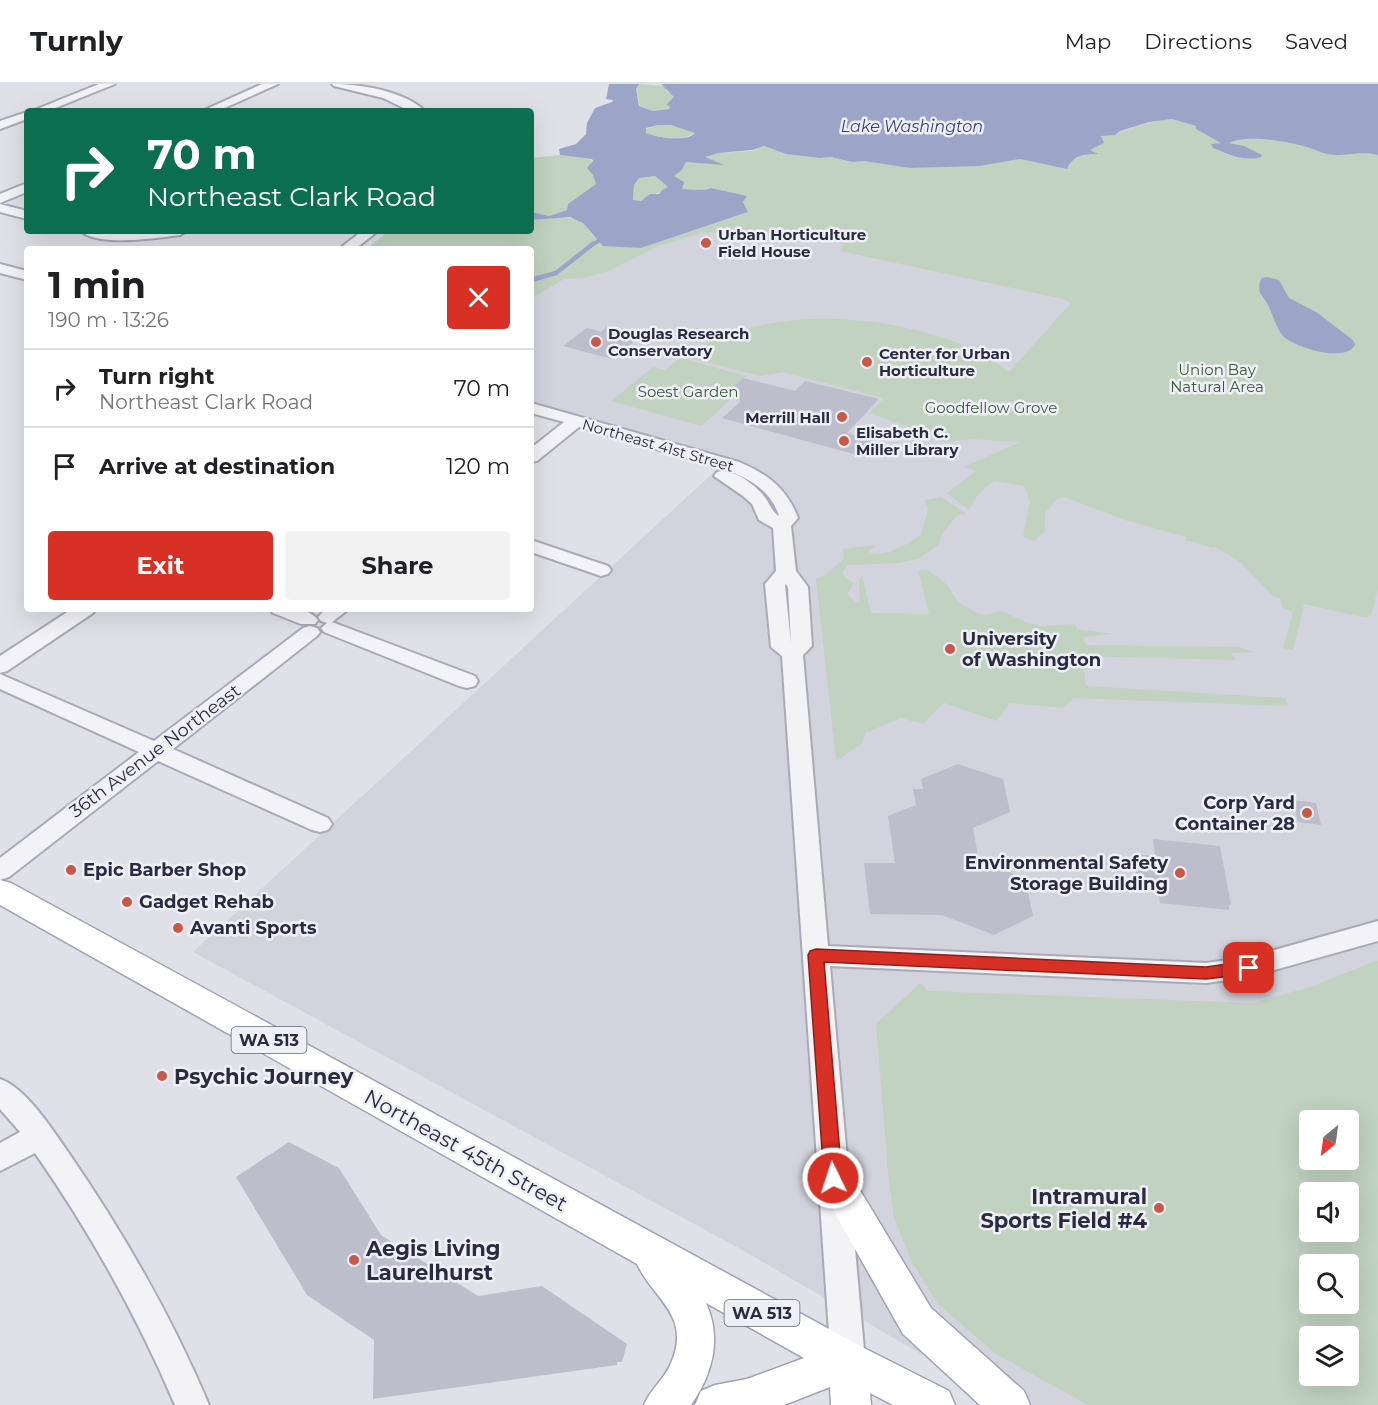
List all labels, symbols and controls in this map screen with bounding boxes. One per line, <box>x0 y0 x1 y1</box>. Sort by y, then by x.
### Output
text: Turnly <box>30 24 123 58</box>
text: Map <box>1065 29 1111 54</box>
text: Directions <box>1144 29 1252 54</box>
text: Saved <box>1285 29 1348 54</box>
water label: Lake Washington <box>841 117 983 136</box>
text: 70 m <box>147 128 257 180</box>
icon: right <box>48 132 126 210</box>
text: Northeast Clark Road <box>147 180 436 213</box>
place label: Urban Horticulture Field House <box>718 225 866 261</box>
marker: Urban Horticulture Field House <box>699 236 713 250</box>
text: 1 min <box>48 263 146 307</box>
button: close <box>447 266 510 329</box>
text: 190 m · 13:26 <box>48 308 169 332</box>
place label: Douglas Research Conservatory <box>608 324 749 360</box>
marker: Douglas Research Conservatory <box>589 335 603 349</box>
place label: Center for Urban Horticulture <box>879 344 1010 380</box>
marker: Center for Urban Horticulture <box>860 355 874 369</box>
park label: Union Bay Natural Area <box>1170 360 1264 396</box>
text: Turn right <box>99 363 214 390</box>
icon: right <box>48 372 81 405</box>
text: 70 m <box>454 375 510 402</box>
park label: Soest Garden <box>638 382 738 401</box>
text: Northeast Clark Road <box>99 390 313 414</box>
park label: Goodfellow Grove <box>925 398 1057 417</box>
place label: Merrill Hall <box>745 408 830 427</box>
marker: Merrill Hall <box>835 410 849 424</box>
street label: Northeast 41st Street <box>580 414 736 476</box>
place label: Elisabeth C. Miller Library <box>856 423 960 459</box>
marker: Elisabeth C. Miller Library <box>837 434 851 448</box>
icon: arrive <box>48 450 81 483</box>
text: Arrive at destination <box>99 453 335 480</box>
text: 120 m <box>446 453 510 480</box>
button: Exit <box>48 531 273 600</box>
button: Share <box>285 531 510 600</box>
place label: University of Washington <box>962 628 1101 671</box>
marker: University of Washington <box>943 642 957 656</box>
street label: 36th Avenue Northeast <box>65 680 245 822</box>
place label: Corp Yard Container 28 <box>1175 792 1295 835</box>
marker: Corp Yard Container 28 <box>1300 806 1314 820</box>
place label: Environmental Safety Storage Building <box>965 852 1168 895</box>
place label: Epic Barber Shop <box>83 859 246 881</box>
marker: Epic Barber Shop <box>64 863 78 877</box>
marker: Environmental Safety Storage Building <box>1173 866 1187 880</box>
place label: Gadget Rehab <box>139 891 274 913</box>
marker: Gadget Rehab <box>120 895 134 909</box>
place label: Avanti Sports <box>189 917 317 939</box>
marker: Avanti Sports <box>171 921 185 935</box>
pin <box>1223 942 1274 993</box>
icon: arrive <box>1232 951 1265 984</box>
road number: WA 513 <box>232 1027 306 1053</box>
place label: Psychic Journey <box>174 1064 354 1089</box>
marker: Psychic Journey <box>155 1069 169 1083</box>
street label: Northeast 45th Street <box>360 1084 572 1216</box>
north arrow <box>1299 1110 1359 1170</box>
map controls <box>1299 1110 1359 1386</box>
position arrow <box>801 1146 865 1210</box>
button: sound <box>1299 1182 1359 1242</box>
place label: Intramural Sports Field #4 <box>980 1184 1148 1233</box>
marker: Intramural Sports Field #4 <box>1152 1201 1166 1215</box>
place label: Aegis Living Laurelhurst <box>365 1236 501 1285</box>
marker: Aegis Living Laurelhurst <box>347 1253 361 1267</box>
button: search <box>1299 1254 1359 1314</box>
road number: WA 513 <box>724 1300 800 1326</box>
button: layers <box>1299 1326 1359 1386</box>

